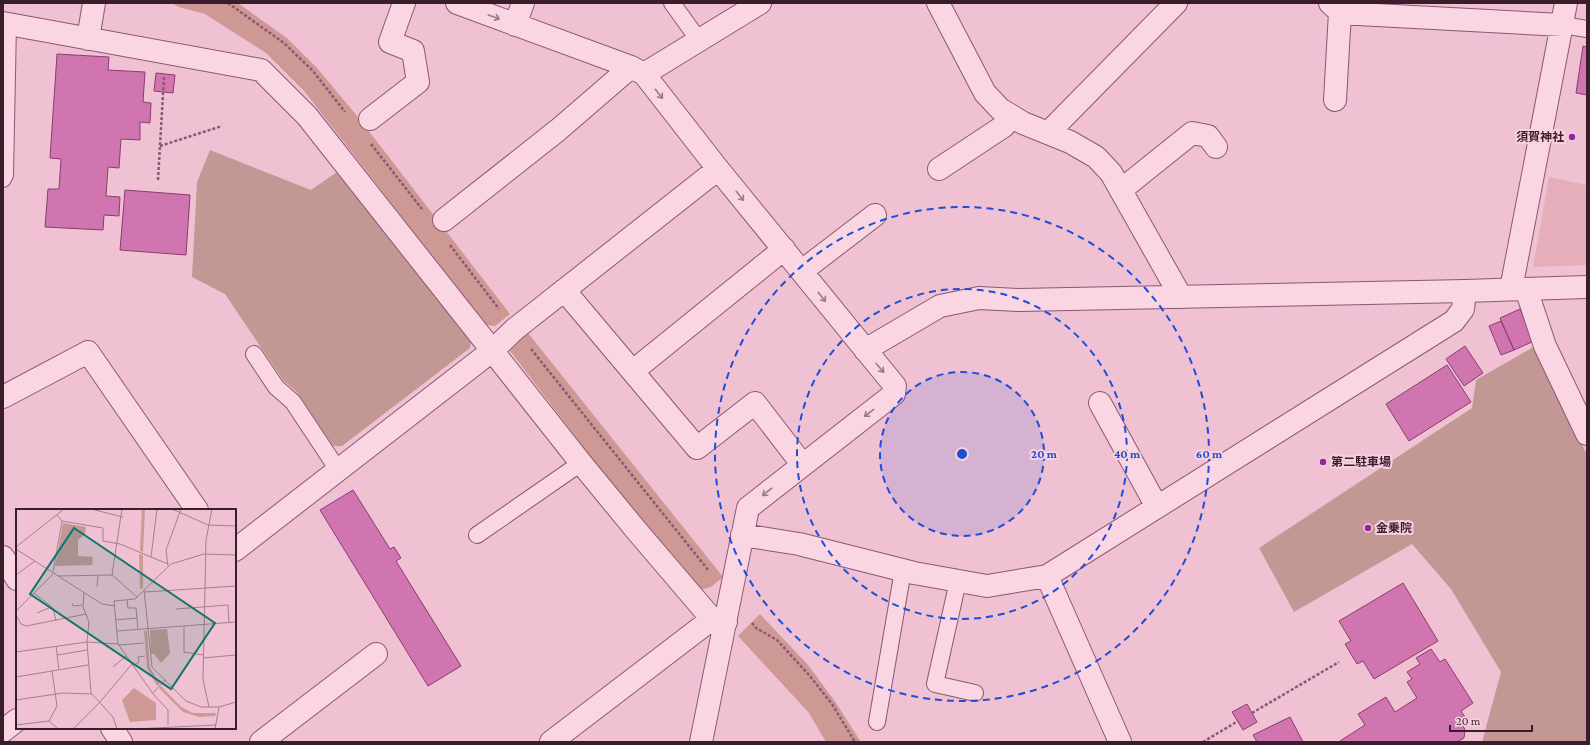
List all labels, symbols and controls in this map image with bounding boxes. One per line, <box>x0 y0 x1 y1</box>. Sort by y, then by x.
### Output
one-way arrow <box>487 13 499 21</box>
one-way arrow <box>655 88 664 99</box>
place label: 須賀神社 <box>1516 130 1564 144</box>
marker: 須賀神社 <box>1567 132 1577 142</box>
one-way arrow <box>736 190 745 201</box>
one-way arrow <box>818 291 827 302</box>
one-way arrow <box>875 362 884 373</box>
one-way arrow <box>864 408 875 417</box>
centre of rings <box>955 447 969 461</box>
text: 20 m <box>1031 447 1058 461</box>
text: 40 m <box>1114 447 1141 461</box>
text: 60 m <box>1196 447 1223 461</box>
place label: 第二駐車場 <box>1331 455 1391 469</box>
marker: 第二駐車場 <box>1318 457 1328 467</box>
one-way arrow <box>761 488 772 497</box>
inset map <box>16 509 236 729</box>
place label: 金乗院 <box>1376 521 1412 535</box>
marker: 金乗院 <box>1363 523 1373 533</box>
scale bar <box>1450 707 1532 733</box>
text: 20 m <box>1456 714 1481 728</box>

